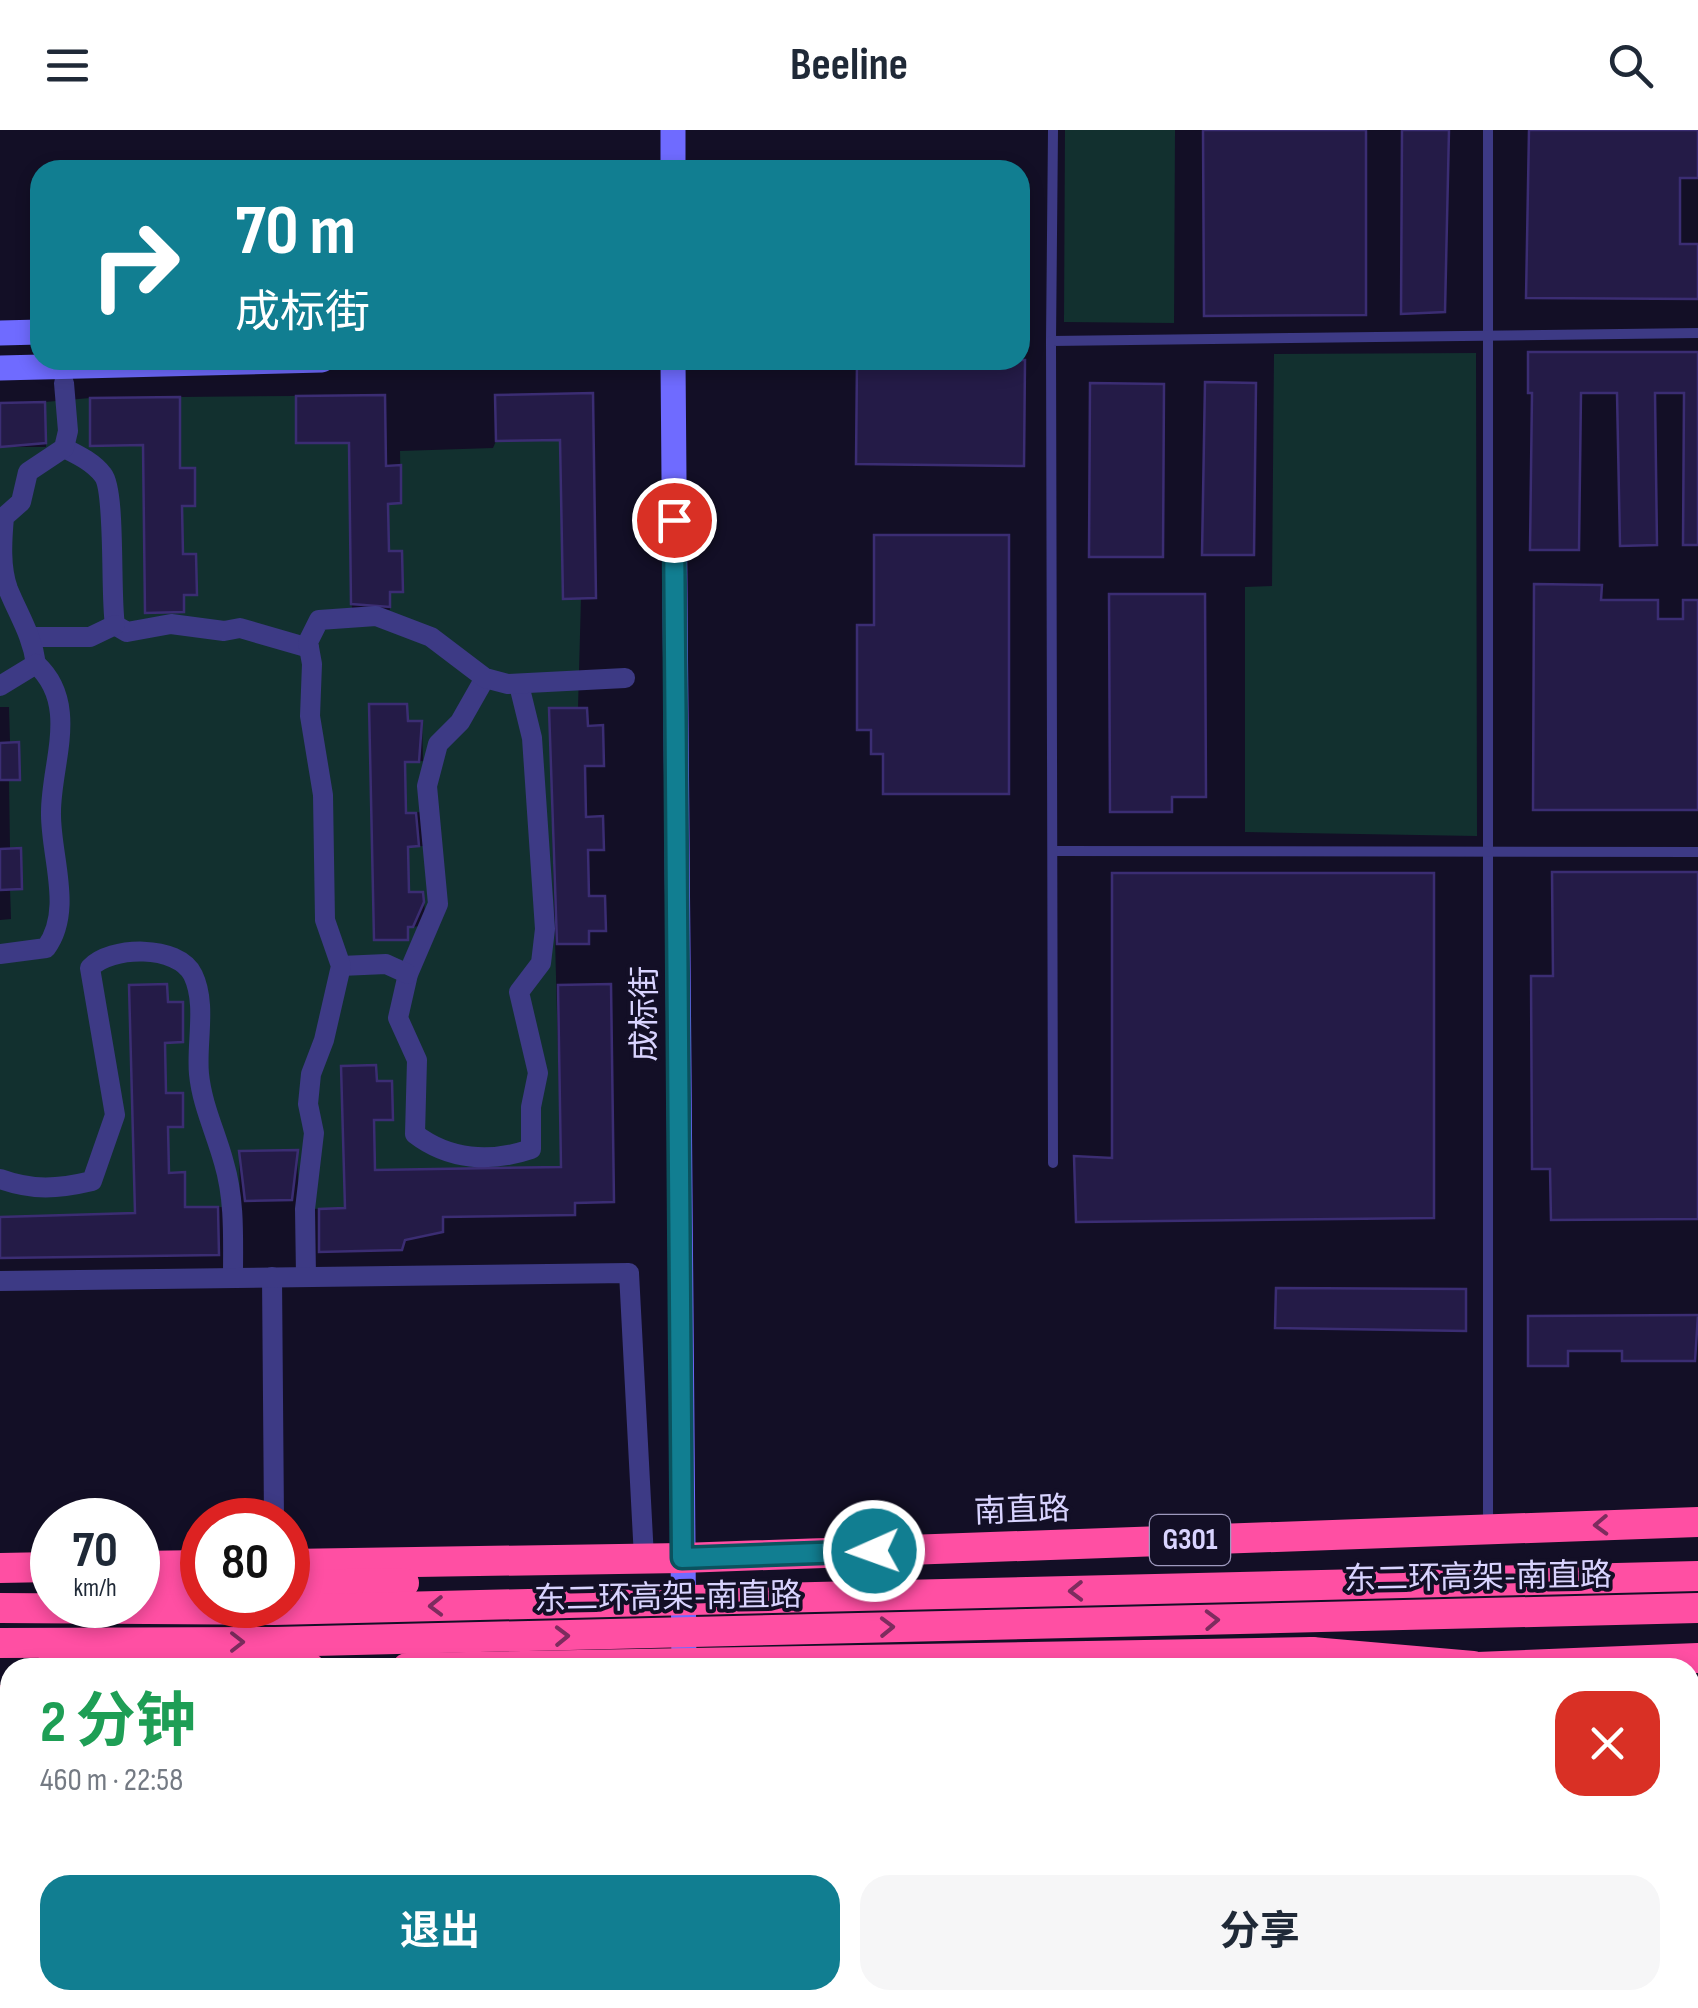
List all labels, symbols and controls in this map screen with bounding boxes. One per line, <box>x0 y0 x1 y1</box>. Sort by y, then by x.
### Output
icon: menu <box>40 38 95 93</box>
text: Beeline <box>790 38 908 93</box>
icon: search <box>1603 38 1658 93</box>
text: 70 m <box>235 190 356 274</box>
icon: right <box>70 200 200 330</box>
text: 成标街 <box>235 286 370 341</box>
pin <box>632 478 717 563</box>
icon: arrive <box>647 493 702 548</box>
street label: 成标街 <box>626 966 665 1062</box>
street label: 南直路 <box>973 1490 1071 1532</box>
speed limit sign: 80 <box>180 1498 310 1628</box>
position arrow <box>822 1499 926 1603</box>
road number: G301 <box>1150 1515 1230 1565</box>
one-way arrow <box>1592 1515 1608 1536</box>
text: 70 <box>72 1521 118 1581</box>
street label: 东二环高架-南直路 <box>1344 1556 1612 1600</box>
text: km/h <box>73 1573 117 1604</box>
street label: 东二环高架-南直路 <box>534 1576 802 1620</box>
one-way arrow <box>1067 1581 1083 1602</box>
one-way arrow <box>427 1595 443 1616</box>
one-way arrow <box>1205 1609 1221 1630</box>
one-way arrow <box>880 1617 896 1638</box>
one-way arrow <box>555 1625 571 1646</box>
one-way arrow <box>230 1632 246 1653</box>
text: 2 分钟 <box>40 1687 196 1759</box>
button: close <box>1555 1691 1660 1796</box>
text: 460 m · 22:58 <box>40 1761 183 1800</box>
button: 退出 <box>40 1875 840 1990</box>
button: 分享 <box>860 1875 1660 1990</box>

